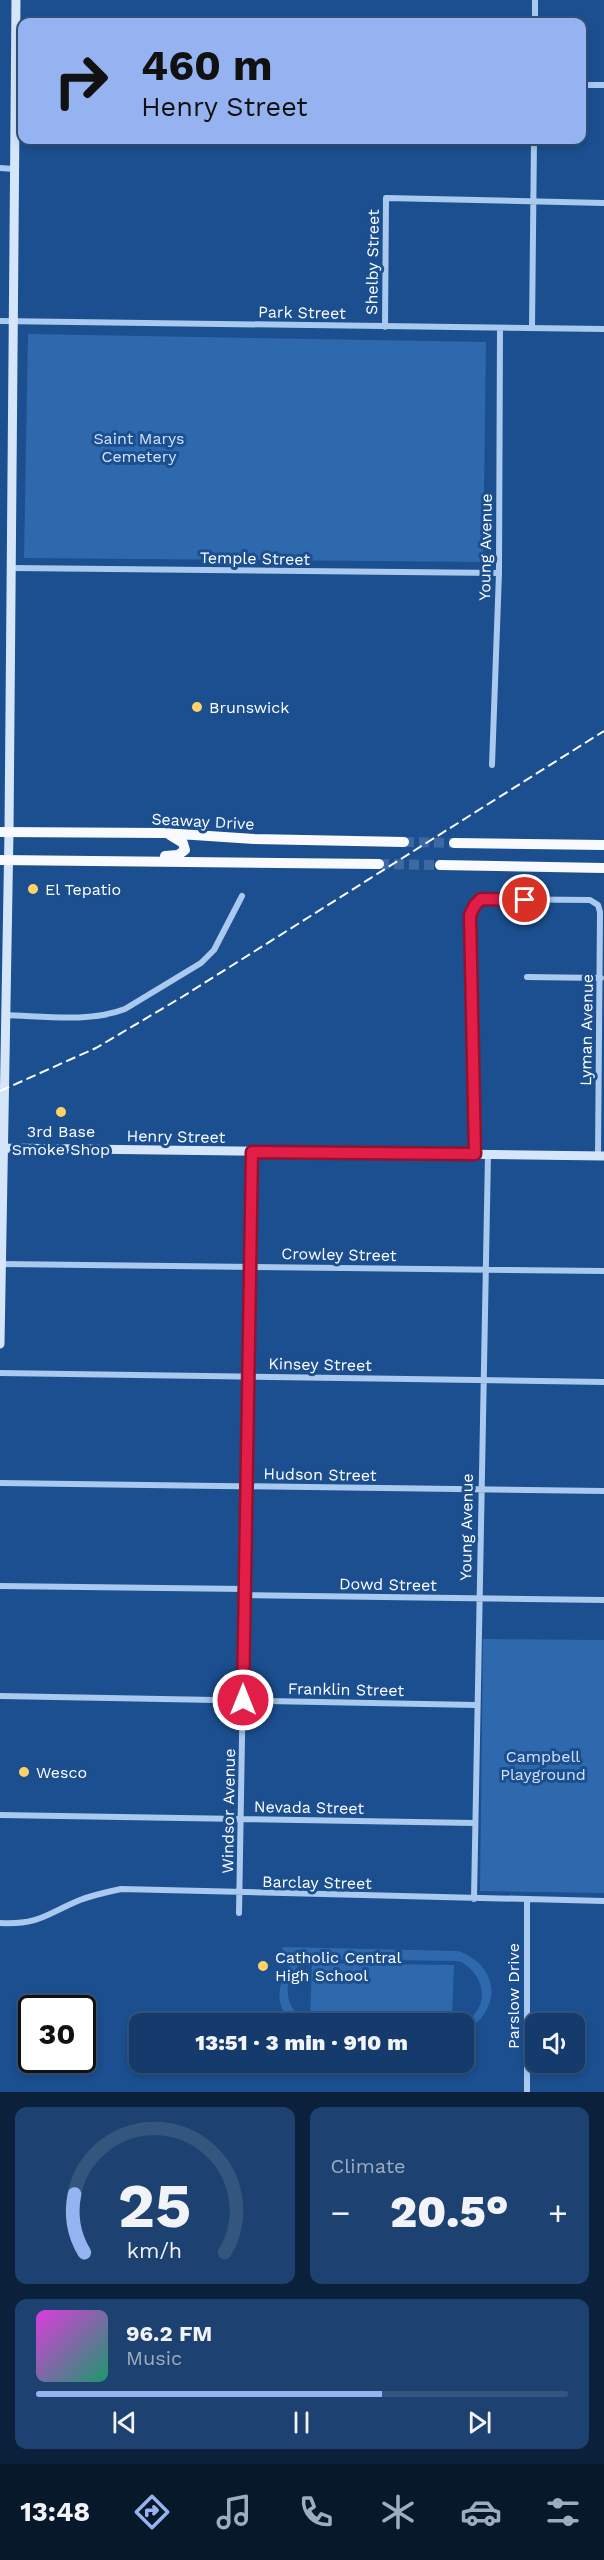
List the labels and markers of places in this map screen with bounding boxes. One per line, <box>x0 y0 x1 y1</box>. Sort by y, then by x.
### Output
place label: Brunswick <box>209 698 289 717</box>
marker: Brunswick <box>190 700 204 714</box>
pin <box>499 874 550 925</box>
place label: El Tepatio <box>45 880 121 899</box>
marker: El Tepatio <box>26 882 40 896</box>
marker: 3rd Base Smoke Shop <box>54 1105 68 1119</box>
place label: 3rd Base Smoke Shop <box>12 1122 110 1159</box>
place label: Wesco <box>36 1763 87 1782</box>
marker: Wesco <box>17 1765 31 1779</box>
place label: Catholic Central High School <box>275 1948 402 1985</box>
marker: Catholic Central High School <box>256 1959 270 1973</box>

